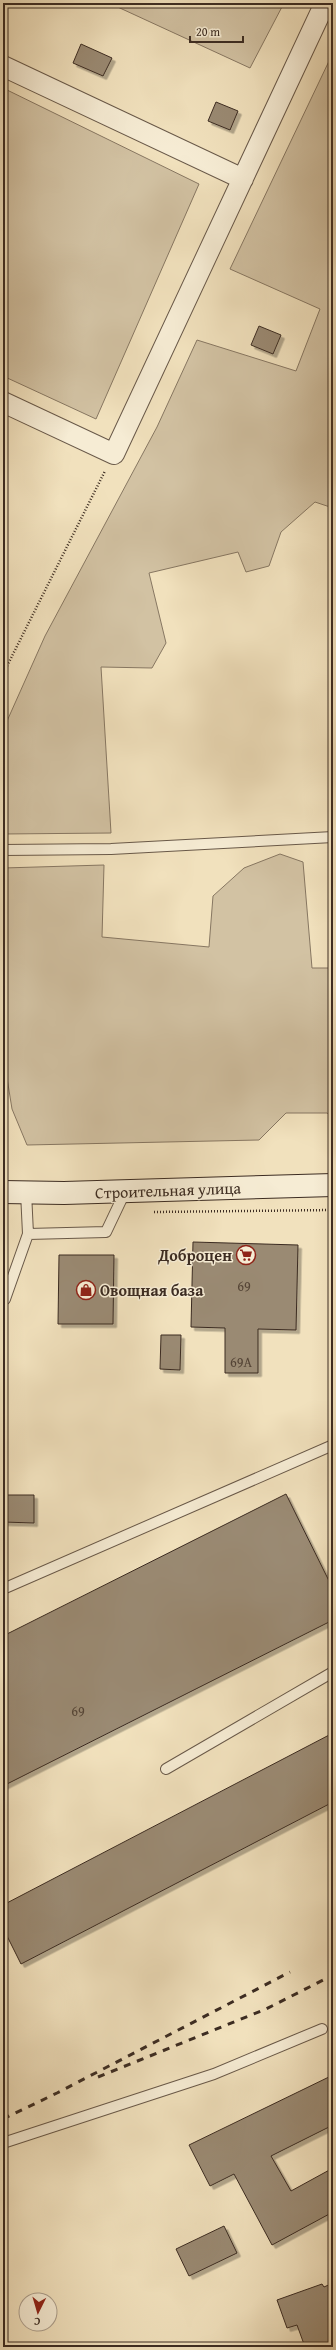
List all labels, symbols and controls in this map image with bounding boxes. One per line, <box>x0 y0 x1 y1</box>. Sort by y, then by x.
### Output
scale bar <box>190 18 243 44</box>
text: 20 m <box>196 23 220 40</box>
street label: Строительная улица <box>95 1175 242 1205</box>
place label: Доброцен <box>157 1243 232 1267</box>
supermarket icon: Доброцен <box>235 1244 257 1266</box>
house number: 69 <box>237 1276 251 1296</box>
place label: Овощная база <box>100 1278 204 1302</box>
shop icon: Овощная база <box>75 1279 97 1301</box>
house number: 69А <box>230 1352 252 1372</box>
house number: 69 <box>71 1701 85 1721</box>
north arrow <box>18 2292 58 2332</box>
text: С <box>33 2314 41 2330</box>

